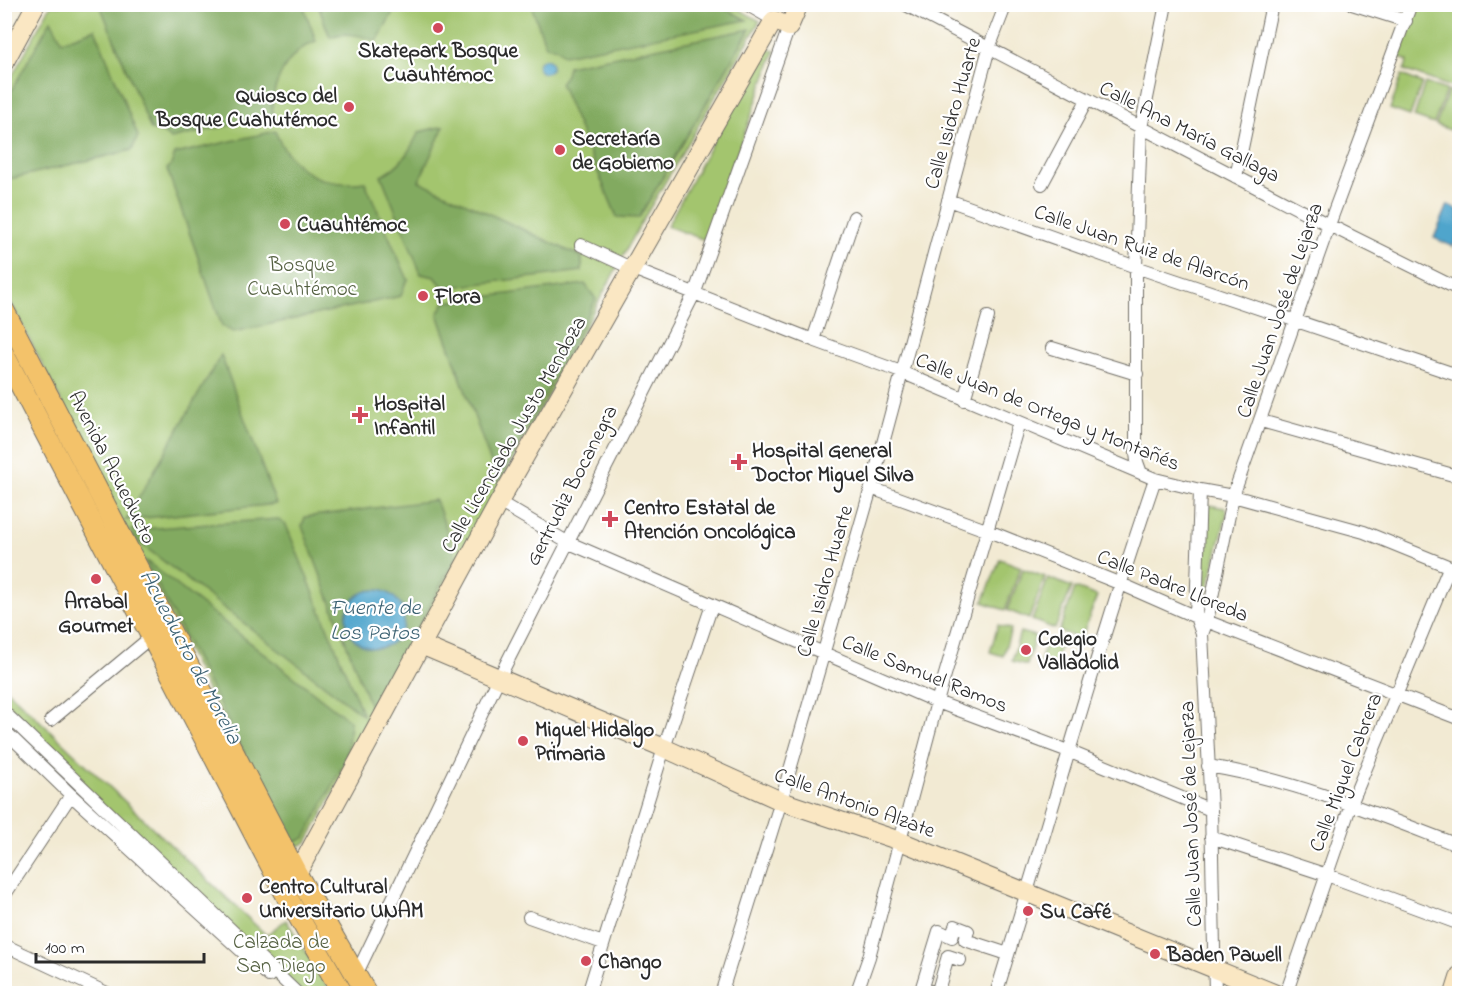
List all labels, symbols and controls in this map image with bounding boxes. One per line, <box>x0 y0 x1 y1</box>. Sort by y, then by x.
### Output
marker: Skatepark Bosque Cuauhtémoc <box>431 21 445 35</box>
street label: Calle Isidro Huarte <box>918 33 990 193</box>
place label: Skatepark Bosque Cuauhtémoc <box>358 37 519 91</box>
street label: Calle Ana María Gallaga <box>1093 74 1285 193</box>
place label: Quiosco del Bosque Cuahutémoc <box>155 82 338 136</box>
marker: Quiosco del Bosque Cuahutémoc <box>342 100 356 114</box>
place label: Secretaría de Gobierno <box>572 125 674 179</box>
marker: Secretaría de Gobierno <box>553 143 567 157</box>
street label: Calle Juan Ruiz de Alarcón <box>1029 198 1253 300</box>
street label: Calle Juan José de Lejarza <box>1230 199 1332 422</box>
place label: Cuauhtémoc <box>297 211 407 241</box>
marker: Cuauhtémoc <box>278 217 292 231</box>
park label: Bosque Cuauhtémoc <box>247 251 358 305</box>
place label: Flora <box>434 283 481 313</box>
marker: Flora <box>416 289 430 303</box>
street label: Calle Licenciado Justo Mendoza <box>434 311 595 559</box>
street label: Calle Juan de Ortega y Montañés <box>910 346 1184 482</box>
street label: Avenida Acueducto <box>60 386 163 550</box>
place label: Hospital Infantil <box>374 390 445 444</box>
street label: Gertrudiz Bocanegra <box>519 400 628 572</box>
marker: Hospital Infantil <box>351 406 369 424</box>
place label: Hospital General Doctor Miguel Silva <box>751 437 914 493</box>
marker: Hospital General Doctor Miguel Silva <box>730 453 748 471</box>
place label: Centro Estatal de Atención Oncológica <box>624 494 796 550</box>
street label: Calle Isidro Huarte <box>790 501 862 661</box>
marker: Centro Estatal de Atención Oncológica <box>601 510 619 528</box>
street label: Calle Padre Lloreda <box>1092 543 1253 631</box>
water label: Acueducto de Morelia <box>130 565 249 751</box>
marker: Arrabal Gourmet <box>89 572 103 586</box>
place label: Arrabal Gourmet <box>58 588 135 642</box>
water label: Fuente de Los Patos <box>330 593 422 650</box>
place label: Colegio Valladolid <box>1037 625 1119 679</box>
street label: Calle Samuel Ramos <box>837 628 1012 722</box>
marker: Colegio Valladolid <box>1019 643 1033 657</box>
street label: Calle Miguel Cabrera <box>1303 689 1393 857</box>
street label: Calle Juan José de Lejarza <box>1173 700 1211 927</box>
place label: Miguel Hidalgo Primaria <box>535 716 654 770</box>
marker: Miguel Hidalgo Primaria <box>516 734 530 748</box>
street label: Calle Antonio Alzate <box>770 761 940 847</box>
place label: Centro Cultural Universitario UNAM <box>259 873 424 927</box>
marker: Centro Cultural Universitario UNAM <box>240 891 254 905</box>
place label: Su Café <box>1040 898 1112 928</box>
marker: Su Café <box>1021 904 1035 918</box>
scale bar <box>36 926 204 964</box>
park label: Calzada de San Diego <box>233 928 330 984</box>
text: 100 m <box>45 936 85 962</box>
place label: Baden Pawell <box>1166 941 1282 971</box>
marker: Baden Pawell <box>1148 947 1162 961</box>
place label: Chango <box>598 948 662 980</box>
marker: Chango <box>579 954 593 968</box>

